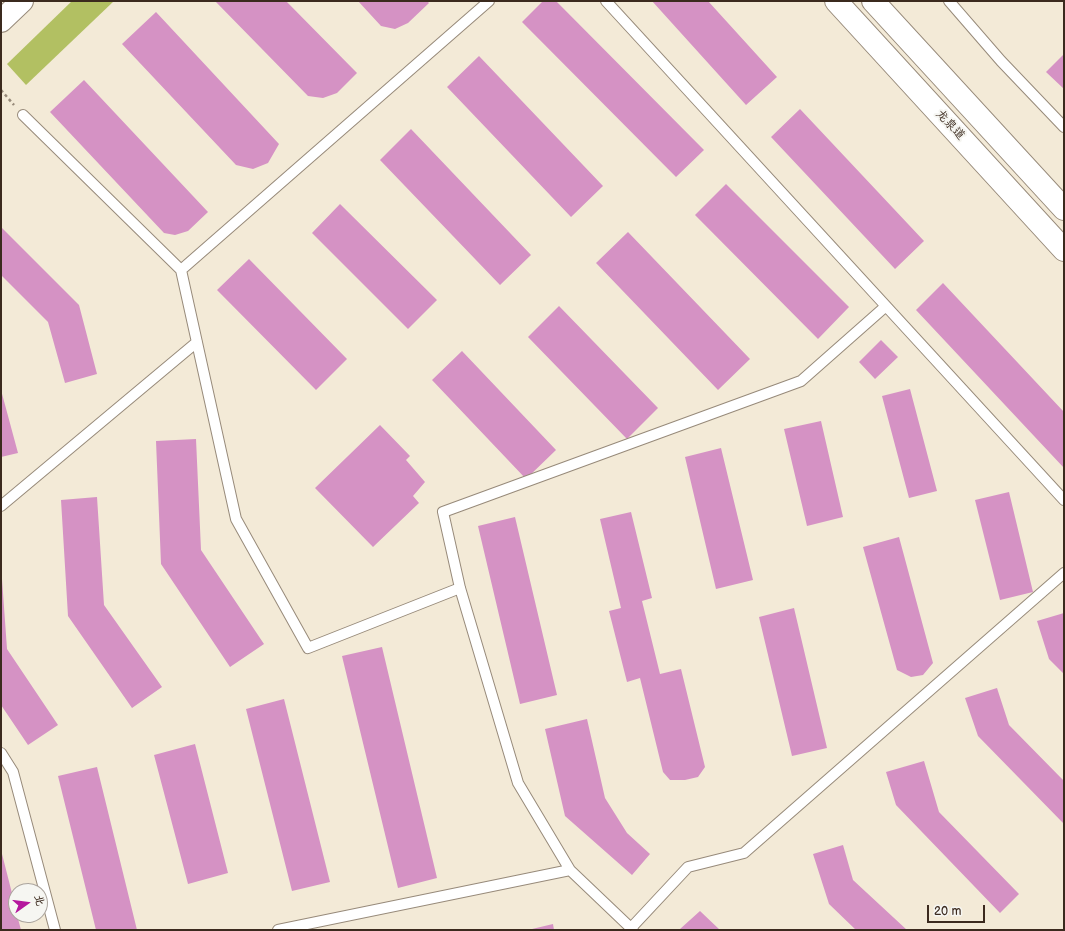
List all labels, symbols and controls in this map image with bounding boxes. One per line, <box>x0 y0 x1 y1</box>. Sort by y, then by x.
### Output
street label: 龙泉道 <box>932 107 968 143</box>
north arrow <box>8 883 48 923</box>
text: 北 <box>32 893 47 907</box>
scale bar <box>929 897 987 923</box>
text: 20 m <box>934 904 961 919</box>

